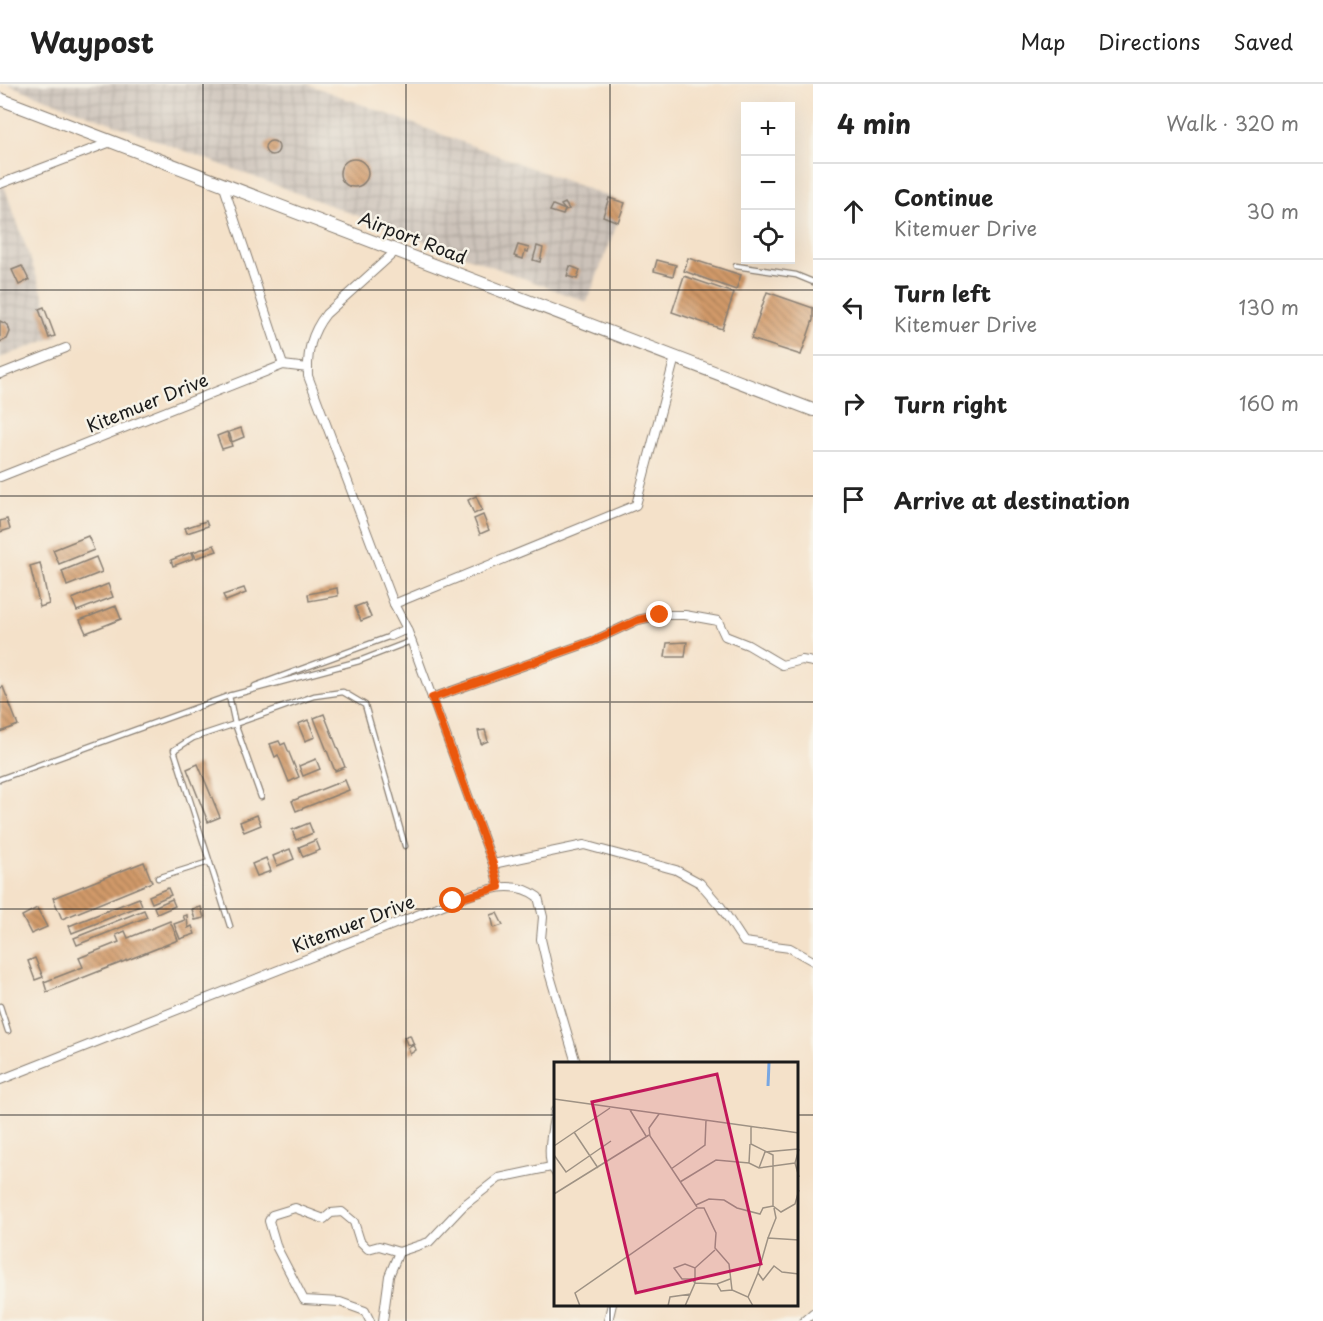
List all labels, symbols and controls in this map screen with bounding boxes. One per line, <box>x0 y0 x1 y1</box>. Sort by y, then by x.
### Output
text: Waypost <box>30 20 154 63</box>
text: Map <box>1020 25 1065 57</box>
text: Directions <box>1098 25 1200 57</box>
text: Saved <box>1233 25 1293 57</box>
map controls <box>741 102 795 264</box>
button: + <box>741 102 795 156</box>
text: 4 min <box>837 104 911 143</box>
text: Walk · 320 m <box>1166 108 1299 138</box>
button: − <box>741 156 795 210</box>
text: Continue <box>894 180 993 213</box>
icon: ahead <box>837 195 870 228</box>
text: 30 m <box>1246 196 1299 226</box>
street label: Airport Road <box>355 204 471 270</box>
button: locate <box>741 210 795 264</box>
text: Kitemuer Drive <box>894 213 1037 243</box>
text: Turn left <box>894 276 991 309</box>
icon: left <box>837 291 870 324</box>
text: 130 m <box>1239 292 1299 322</box>
text: Kitemuer Drive <box>894 309 1037 339</box>
street label: Kitemuer Drive <box>82 365 212 439</box>
icon: right <box>837 387 870 420</box>
text: Turn right <box>894 387 1007 420</box>
text: 160 m <box>1239 388 1299 418</box>
icon: arrive <box>837 483 870 516</box>
text: Arrive at destination <box>894 483 1130 516</box>
route end <box>646 601 672 627</box>
street label: Kitemuer Drive <box>288 887 418 959</box>
route start <box>439 887 465 913</box>
inset map <box>554 1062 798 1306</box>

